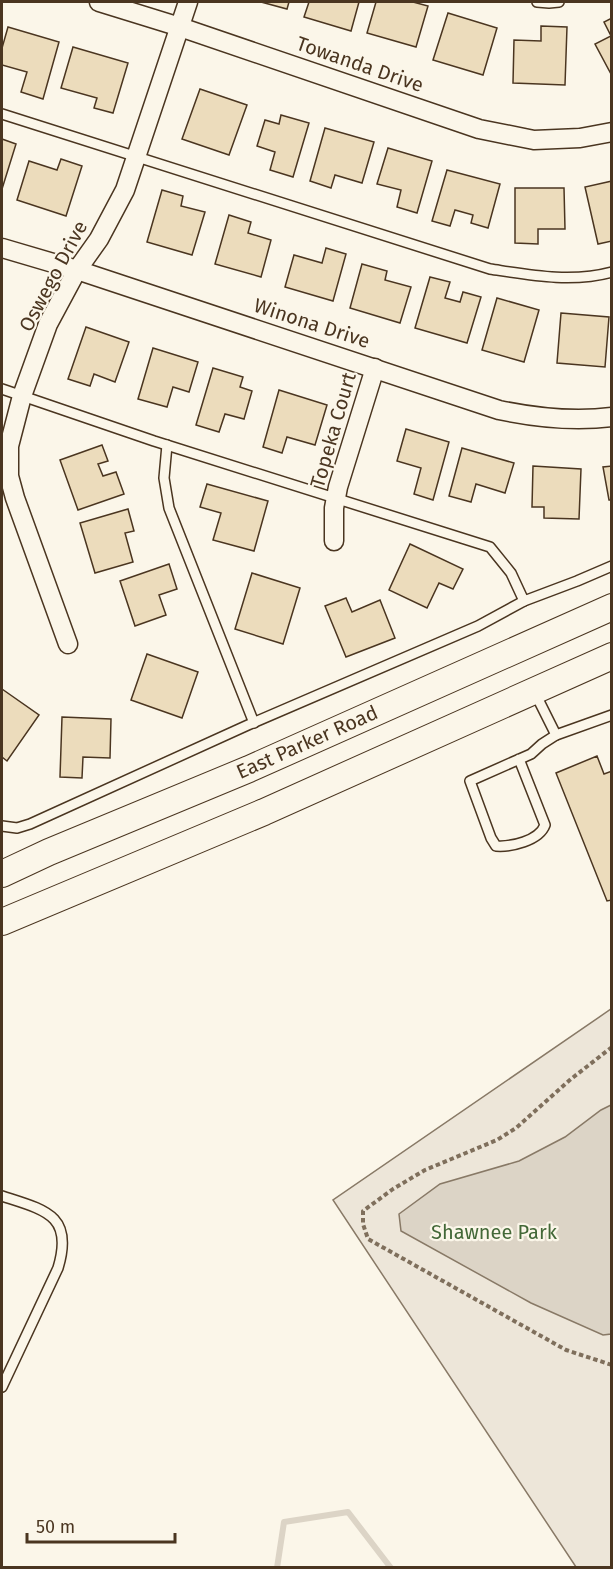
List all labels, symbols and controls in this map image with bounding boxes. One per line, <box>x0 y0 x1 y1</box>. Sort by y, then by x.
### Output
street label: Towanda Drive <box>293 31 427 97</box>
street label: Oswego Drive <box>14 216 92 336</box>
street label: Winona Drive <box>251 293 373 353</box>
street label: Topeka Court <box>305 369 361 490</box>
street label: East Parker Road <box>233 700 381 784</box>
park label: Shawnee Park <box>431 1220 558 1244</box>
scale bar <box>27 1506 176 1544</box>
text: 50 m <box>36 1516 75 1538</box>

